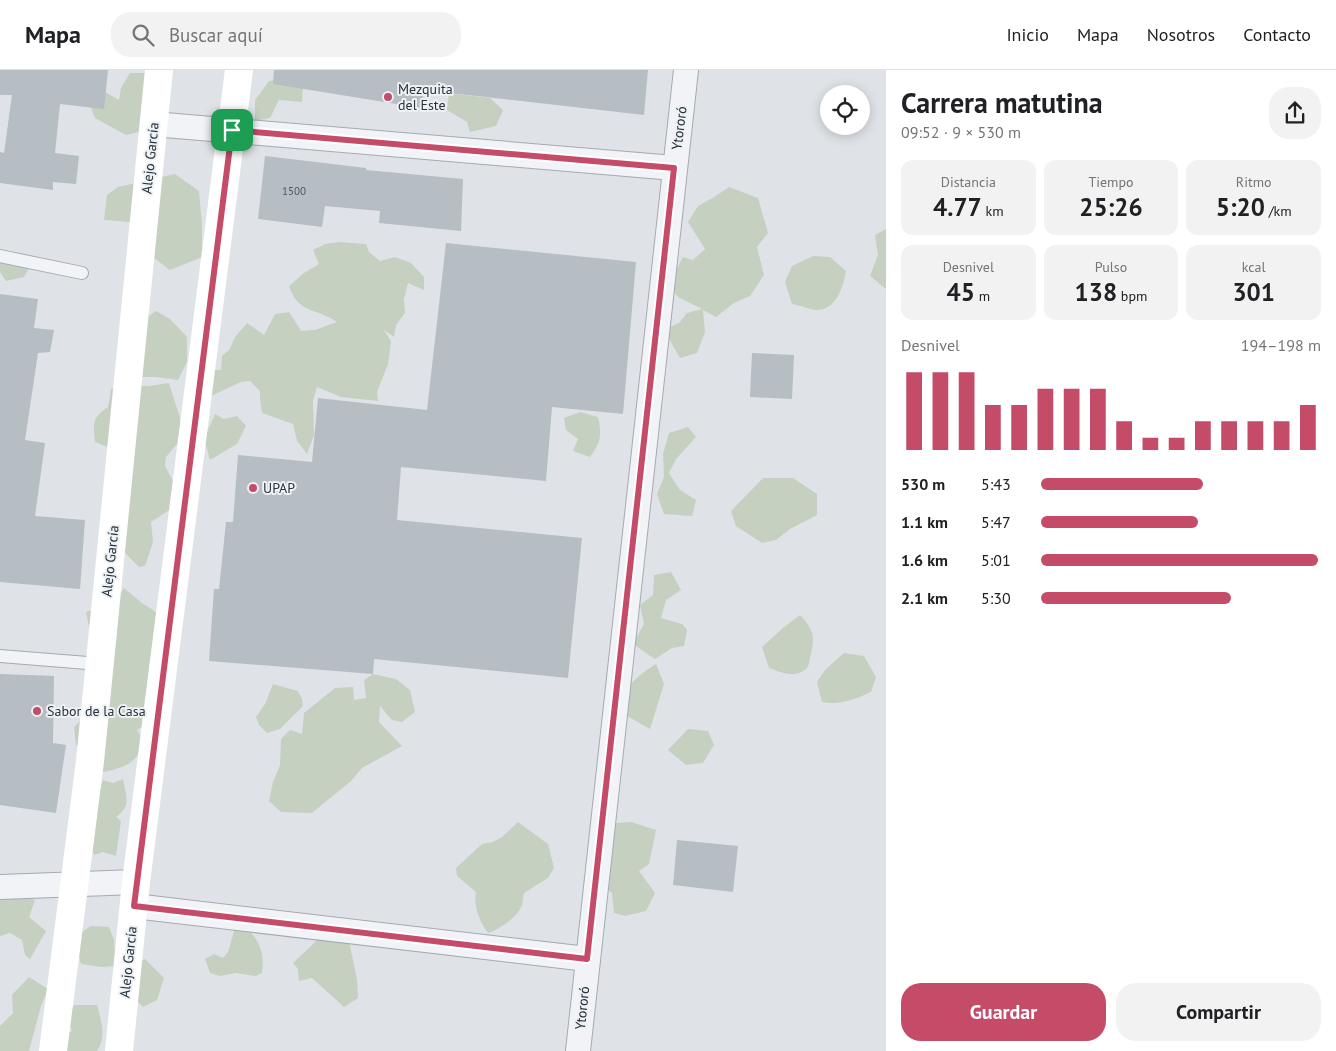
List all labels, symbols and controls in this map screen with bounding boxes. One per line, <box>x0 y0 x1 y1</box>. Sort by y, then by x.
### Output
search box <box>111 12 461 57</box>
text: Mapa <box>25 19 81 50</box>
icon: search <box>129 21 157 49</box>
text: Buscar aquí <box>169 23 263 47</box>
text: Inicio <box>1006 23 1049 46</box>
text: Mapa <box>1077 23 1119 46</box>
text: Nosotros <box>1147 23 1215 46</box>
text: Contacto <box>1243 23 1311 46</box>
place label: Mezquita del Este <box>398 80 453 114</box>
text: Carrera matutina <box>901 84 1103 121</box>
map controls <box>820 85 870 135</box>
button: locate <box>820 85 870 135</box>
button: share <box>1269 87 1321 139</box>
marker: Mezquita del Este <box>382 91 394 103</box>
street label: Ytororó <box>667 105 691 151</box>
pin <box>211 109 253 151</box>
icon: arrive <box>218 116 246 144</box>
street label: Alejo García <box>137 121 163 195</box>
text: 09:52 · 9 × 530 m <box>901 122 1021 142</box>
text: Distancia <box>941 173 996 191</box>
text: Tiempo <box>1088 173 1134 191</box>
text: Ritmo <box>1236 173 1272 191</box>
house number: 1500 <box>282 184 306 198</box>
text: 4.77 <box>933 191 982 223</box>
text: 25:26 <box>1079 191 1143 223</box>
text: 5:20 <box>1216 191 1265 223</box>
text: km <box>982 202 1004 220</box>
text: /km <box>1265 202 1292 220</box>
text: Desnivel <box>943 258 994 276</box>
text: Pulso <box>1095 258 1127 276</box>
text: kcal <box>1242 258 1266 276</box>
text: 45 <box>947 276 975 308</box>
text: 138 <box>1075 276 1117 308</box>
text: 301 <box>1232 276 1275 308</box>
text: m <box>975 287 990 305</box>
text: bpm <box>1117 287 1147 305</box>
text: Desnivel <box>901 335 960 355</box>
text: 194–198 m <box>1241 335 1321 355</box>
text: 530 m <box>901 474 945 494</box>
text: 5:43 <box>981 474 1011 494</box>
place label: UPAP <box>263 479 295 497</box>
marker: UPAP <box>247 482 259 494</box>
text: 1.1 km <box>901 512 948 532</box>
text: 5:47 <box>981 512 1011 532</box>
street label: Alejo García <box>97 524 123 598</box>
text: 1.6 km <box>901 550 948 570</box>
text: 5:01 <box>981 550 1011 570</box>
text: 2.1 km <box>901 588 948 608</box>
text: 5:30 <box>981 588 1011 608</box>
place label: Sabor de la Casa <box>47 702 146 720</box>
marker: Sabor de la Casa <box>31 705 43 717</box>
street label: Alejo García <box>115 925 141 999</box>
button: Guardar <box>901 983 1106 1041</box>
button: Compartir <box>1116 983 1321 1041</box>
street label: Ytororó <box>571 985 593 1031</box>

